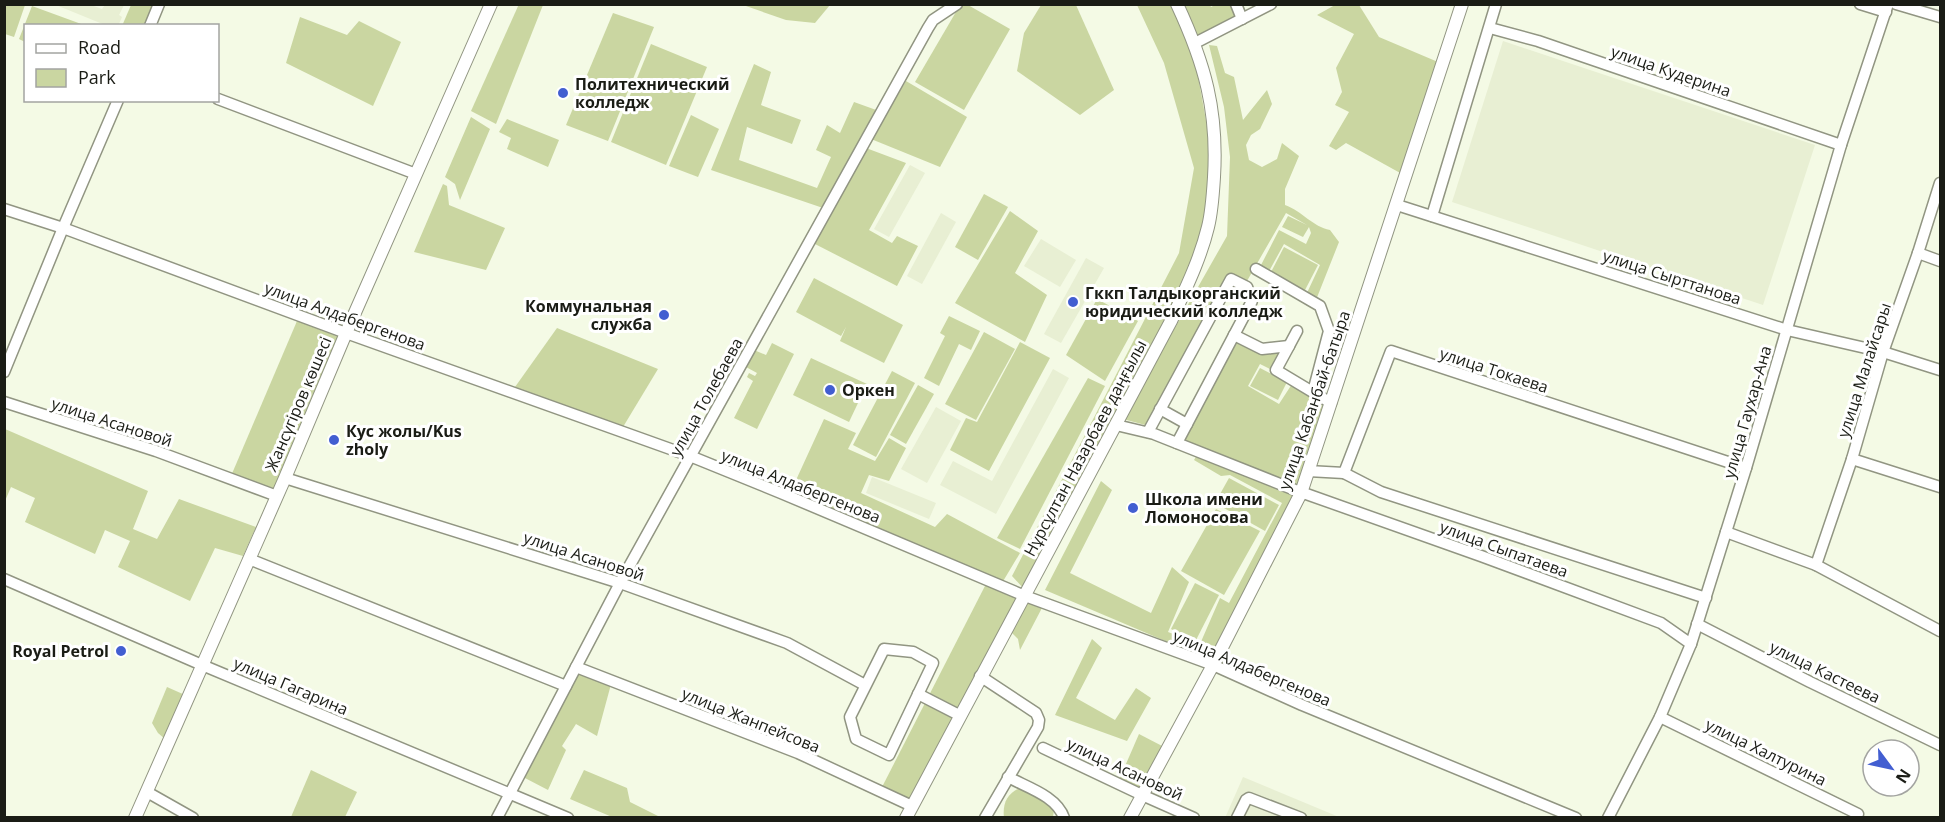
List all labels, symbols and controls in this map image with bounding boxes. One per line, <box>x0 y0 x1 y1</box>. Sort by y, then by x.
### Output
legend <box>24 24 219 102</box>
text: Road <box>78 35 121 59</box>
street label: улица Кудерина <box>1608 40 1734 102</box>
text: Park <box>78 65 116 89</box>
place label: Политехнический колледж <box>575 73 729 113</box>
marker: Политехнический колледж <box>556 86 570 100</box>
street label: улица Сырттанова <box>1600 244 1744 310</box>
street label: улица Алдабергенова <box>261 277 429 355</box>
place label: Гккп Талдыкорганский юридический колледж <box>1085 282 1283 322</box>
place label: Коммунальная служба <box>525 295 652 335</box>
marker: Гккп Талдыкорганский юридический колледж <box>1066 295 1080 309</box>
street label: улица Малайсары <box>1832 300 1896 440</box>
street label: улица Кабанбай-батыра <box>1273 307 1355 493</box>
marker: Коммунальная служба <box>657 308 671 322</box>
street label: Жансүгіров көшесі <box>260 333 336 475</box>
street label: улица Толебаева <box>664 334 748 460</box>
street label: Нұрсұлтан Назарбаев даңғылы <box>1018 336 1152 560</box>
street label: улица Токаева <box>1437 342 1551 398</box>
street label: улица Гаухар-Ана <box>1718 343 1776 481</box>
place label: Оркен <box>842 379 895 401</box>
marker: Оркен <box>823 383 837 397</box>
street label: улица Асановой <box>49 392 175 452</box>
place label: Кус жолы/Kus zholy <box>346 420 462 460</box>
marker: Кус жолы/Kus zholy <box>327 433 341 447</box>
street label: улица Алдабергенова <box>718 444 884 528</box>
place label: Школа имени Ломоносова <box>1145 488 1263 528</box>
marker: Школа имени Ломоносова <box>1126 501 1140 515</box>
street label: улица Сыпатаева <box>1437 516 1571 582</box>
street label: улица Асановой <box>521 526 647 586</box>
street label: улица Алдабергенова <box>1170 625 1334 711</box>
street label: улица Кастеева <box>1766 636 1884 708</box>
place label: Royal Petrol <box>12 640 109 662</box>
marker: Royal Petrol <box>114 644 128 658</box>
street label: улица Гагарина <box>230 652 352 720</box>
street label: улица Жанпейсова <box>679 682 823 758</box>
street label: улица Халтурина <box>1702 713 1830 791</box>
street label: улица Асановой <box>1063 732 1187 806</box>
north arrow <box>1861 738 1921 798</box>
text: N <box>1891 765 1916 788</box>

